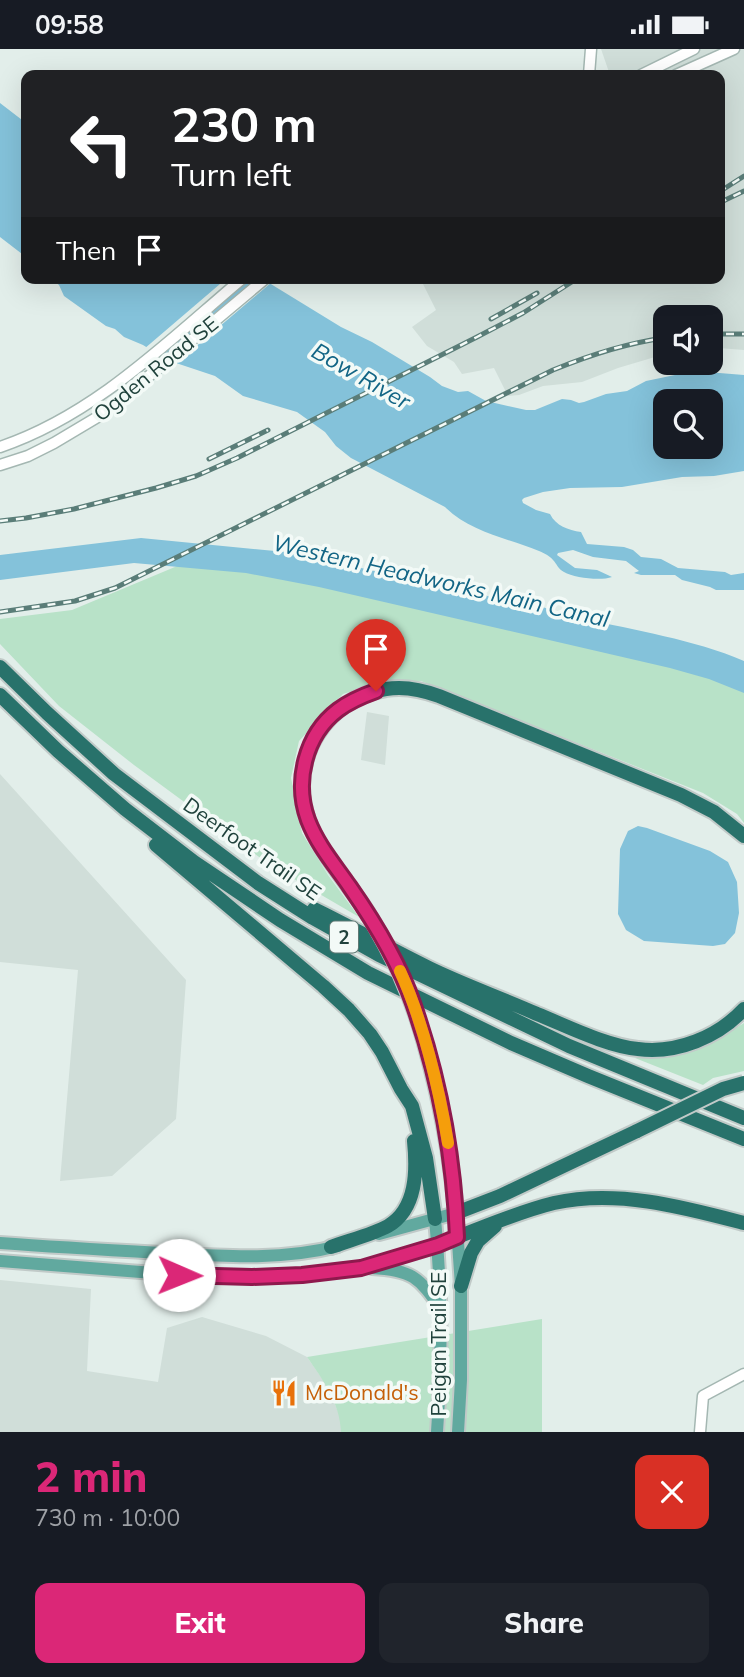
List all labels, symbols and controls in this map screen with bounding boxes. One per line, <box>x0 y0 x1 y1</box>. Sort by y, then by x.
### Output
text: 09:58 <box>35 8 104 41</box>
text: 230 m <box>171 93 317 154</box>
icon: left <box>56 98 147 189</box>
text: Turn left <box>171 154 291 194</box>
icon: arrive <box>130 231 168 269</box>
text: Then <box>56 234 116 267</box>
map controls <box>653 305 723 459</box>
button: sound <box>653 305 723 375</box>
street label: Ogden Road SE <box>88 310 223 426</box>
water label: Bow River <box>307 336 417 416</box>
button: search <box>653 389 723 459</box>
water label: Western Headworks Main Canal <box>270 528 613 634</box>
pin <box>346 619 406 691</box>
icon: arrive <box>357 630 395 668</box>
street label: Deerfoot Trail SE <box>179 791 327 905</box>
road number: 2 <box>330 922 358 953</box>
position arrow <box>142 1238 216 1312</box>
street label: Peigan Trail SE <box>425 1272 451 1416</box>
restaurant icon: McDonald's <box>269 1378 299 1408</box>
place label: McDonald's <box>305 1379 419 1405</box>
text: 2 min <box>35 1450 148 1503</box>
button: close <box>635 1455 709 1529</box>
text: 730 m · 10:00 <box>35 1503 180 1532</box>
button: Exit <box>35 1583 365 1663</box>
button: Share <box>379 1583 709 1663</box>

